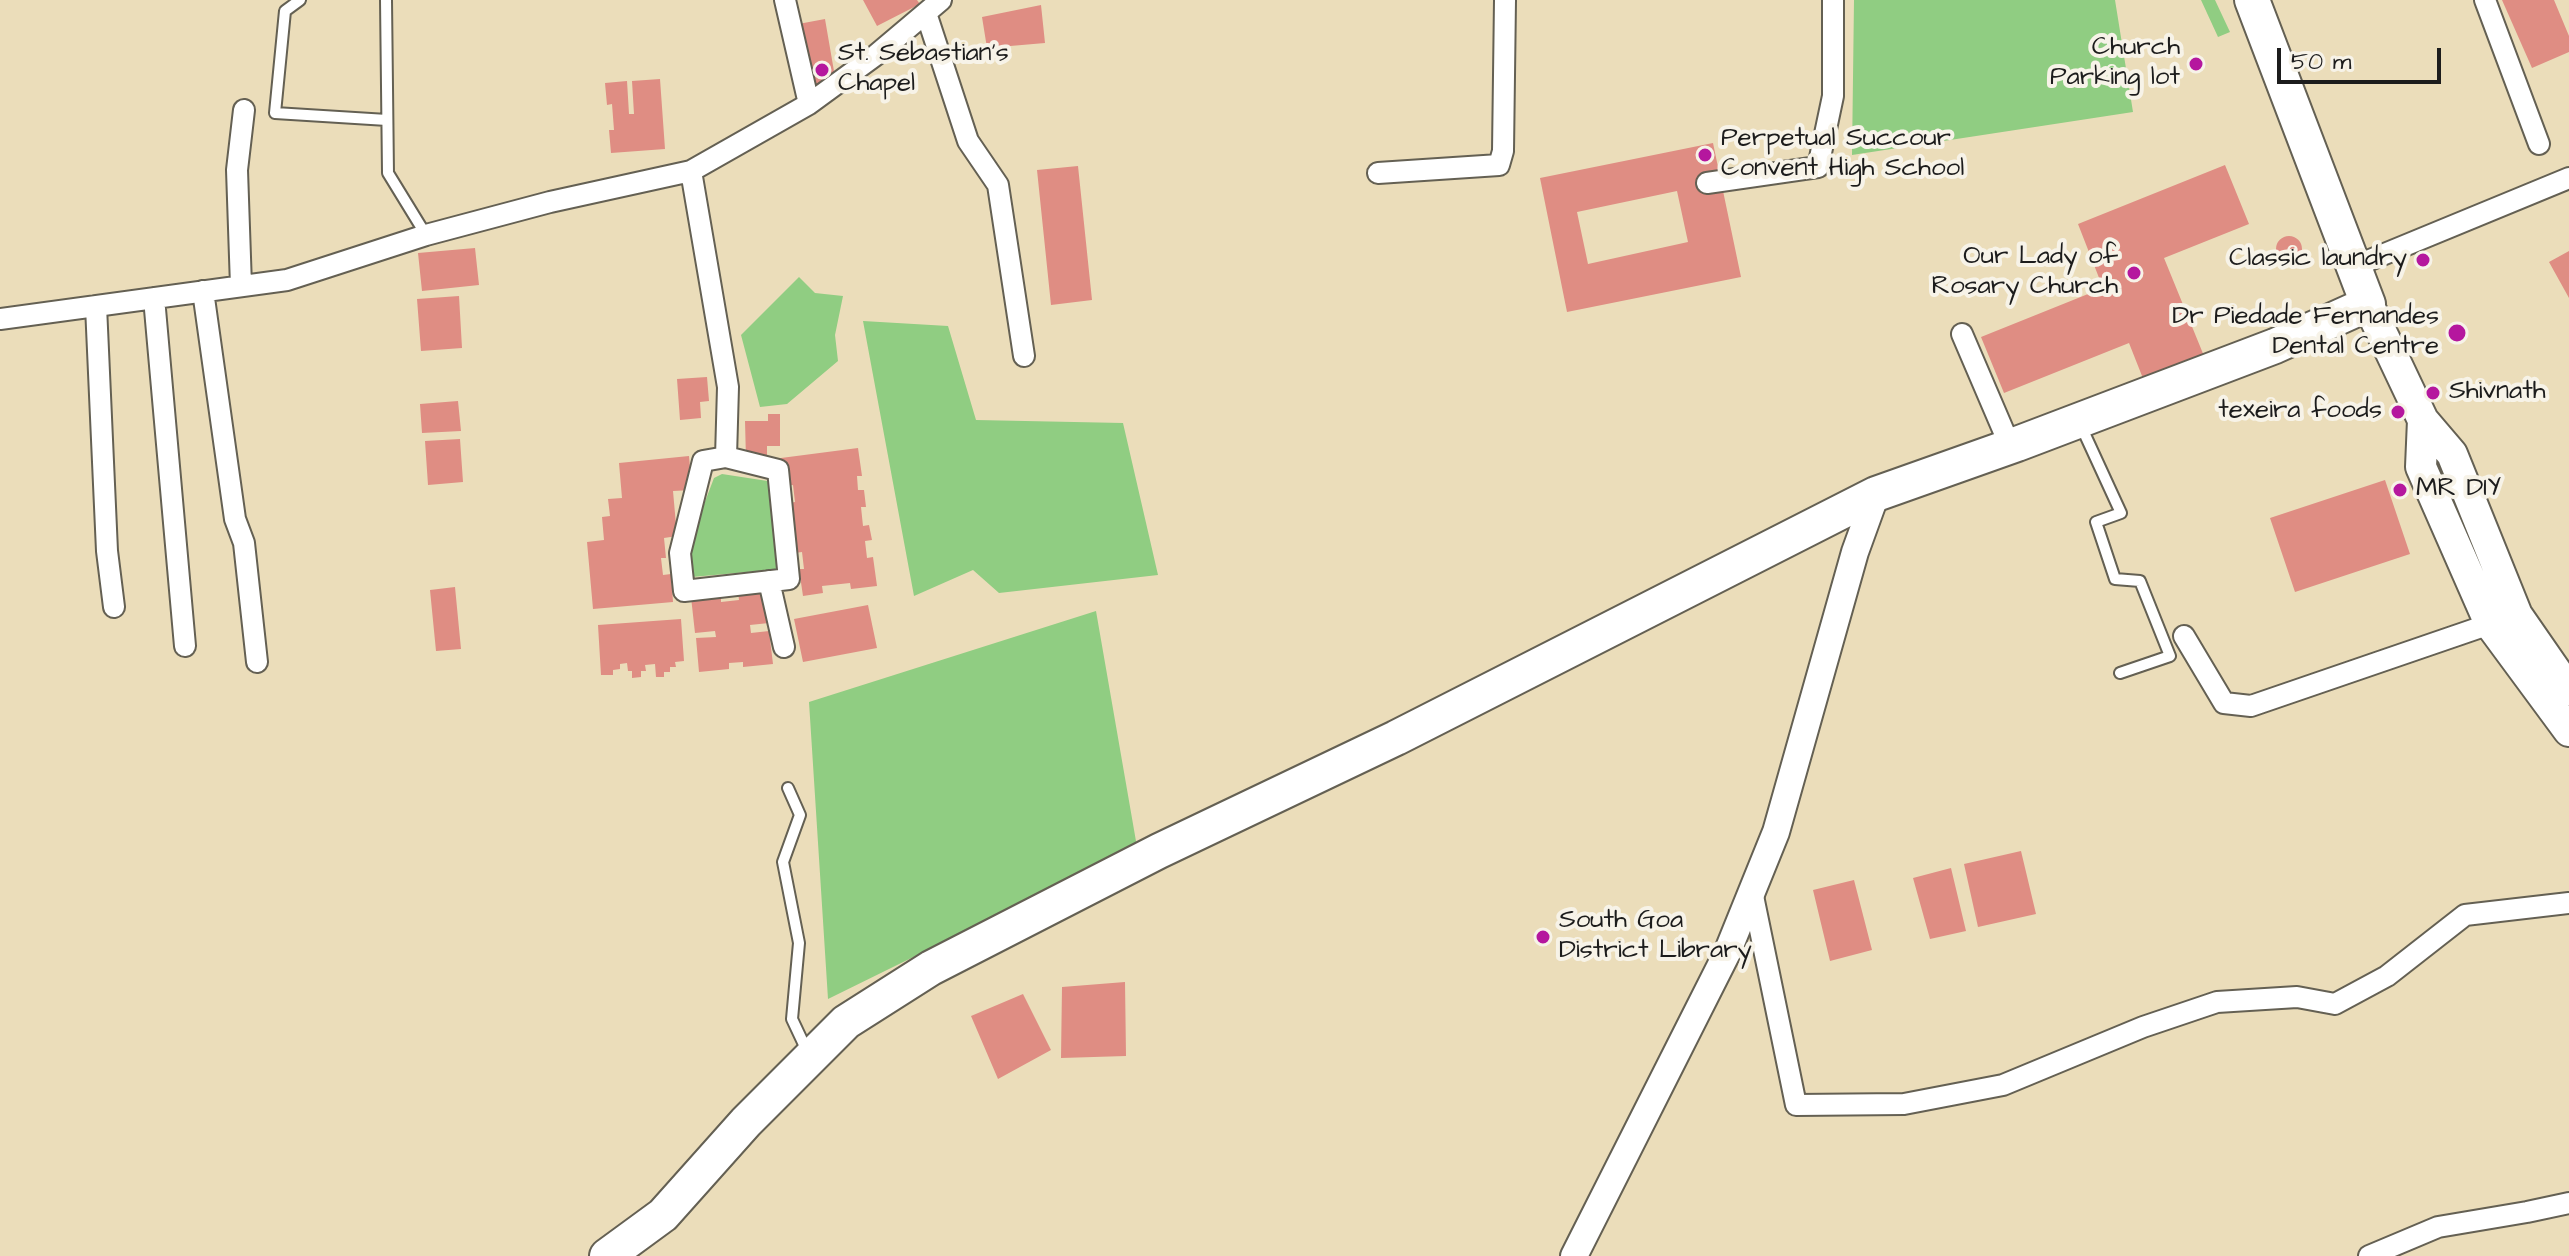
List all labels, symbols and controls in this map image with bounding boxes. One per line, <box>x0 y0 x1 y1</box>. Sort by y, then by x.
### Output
scale bar <box>2281 32 2445 82</box>
place label: Church Parking lot <box>2050 33 2180 94</box>
place label: St. Sebastian's Chapel <box>838 39 1009 100</box>
text: 50 m <box>2291 45 2351 79</box>
marker: Church Parking lot <box>2187 55 2205 73</box>
marker: St. Sebastian's Chapel <box>813 61 831 79</box>
place label: Perpetual Succour Convent High School <box>1721 124 1964 186</box>
marker: Perpetual Succour Convent High School <box>1696 146 1714 164</box>
place label: Our Lady of Rosary Church <box>1931 242 2118 304</box>
place label: Classic laundry <box>2229 244 2407 276</box>
marker: Classic laundry <box>2414 251 2432 269</box>
marker: Our Lady of Rosary Church <box>2125 264 2143 282</box>
place label: Dr Piedade Fernandes Dental Centre <box>2172 302 2439 364</box>
marker: Dr Piedade Fernandes Dental Centre <box>2446 322 2468 344</box>
place label: Shivnath <box>2449 377 2546 409</box>
marker: Shivnath <box>2424 384 2442 402</box>
place label: texeira foods <box>2218 396 2382 428</box>
marker: texeira foods <box>2389 403 2407 421</box>
place label: MR DIY <box>2416 474 2501 506</box>
marker: MR DIY <box>2391 481 2409 499</box>
place label: South Goa District Library <box>1559 906 1752 968</box>
marker: South Goa District Library <box>1534 928 1552 946</box>

